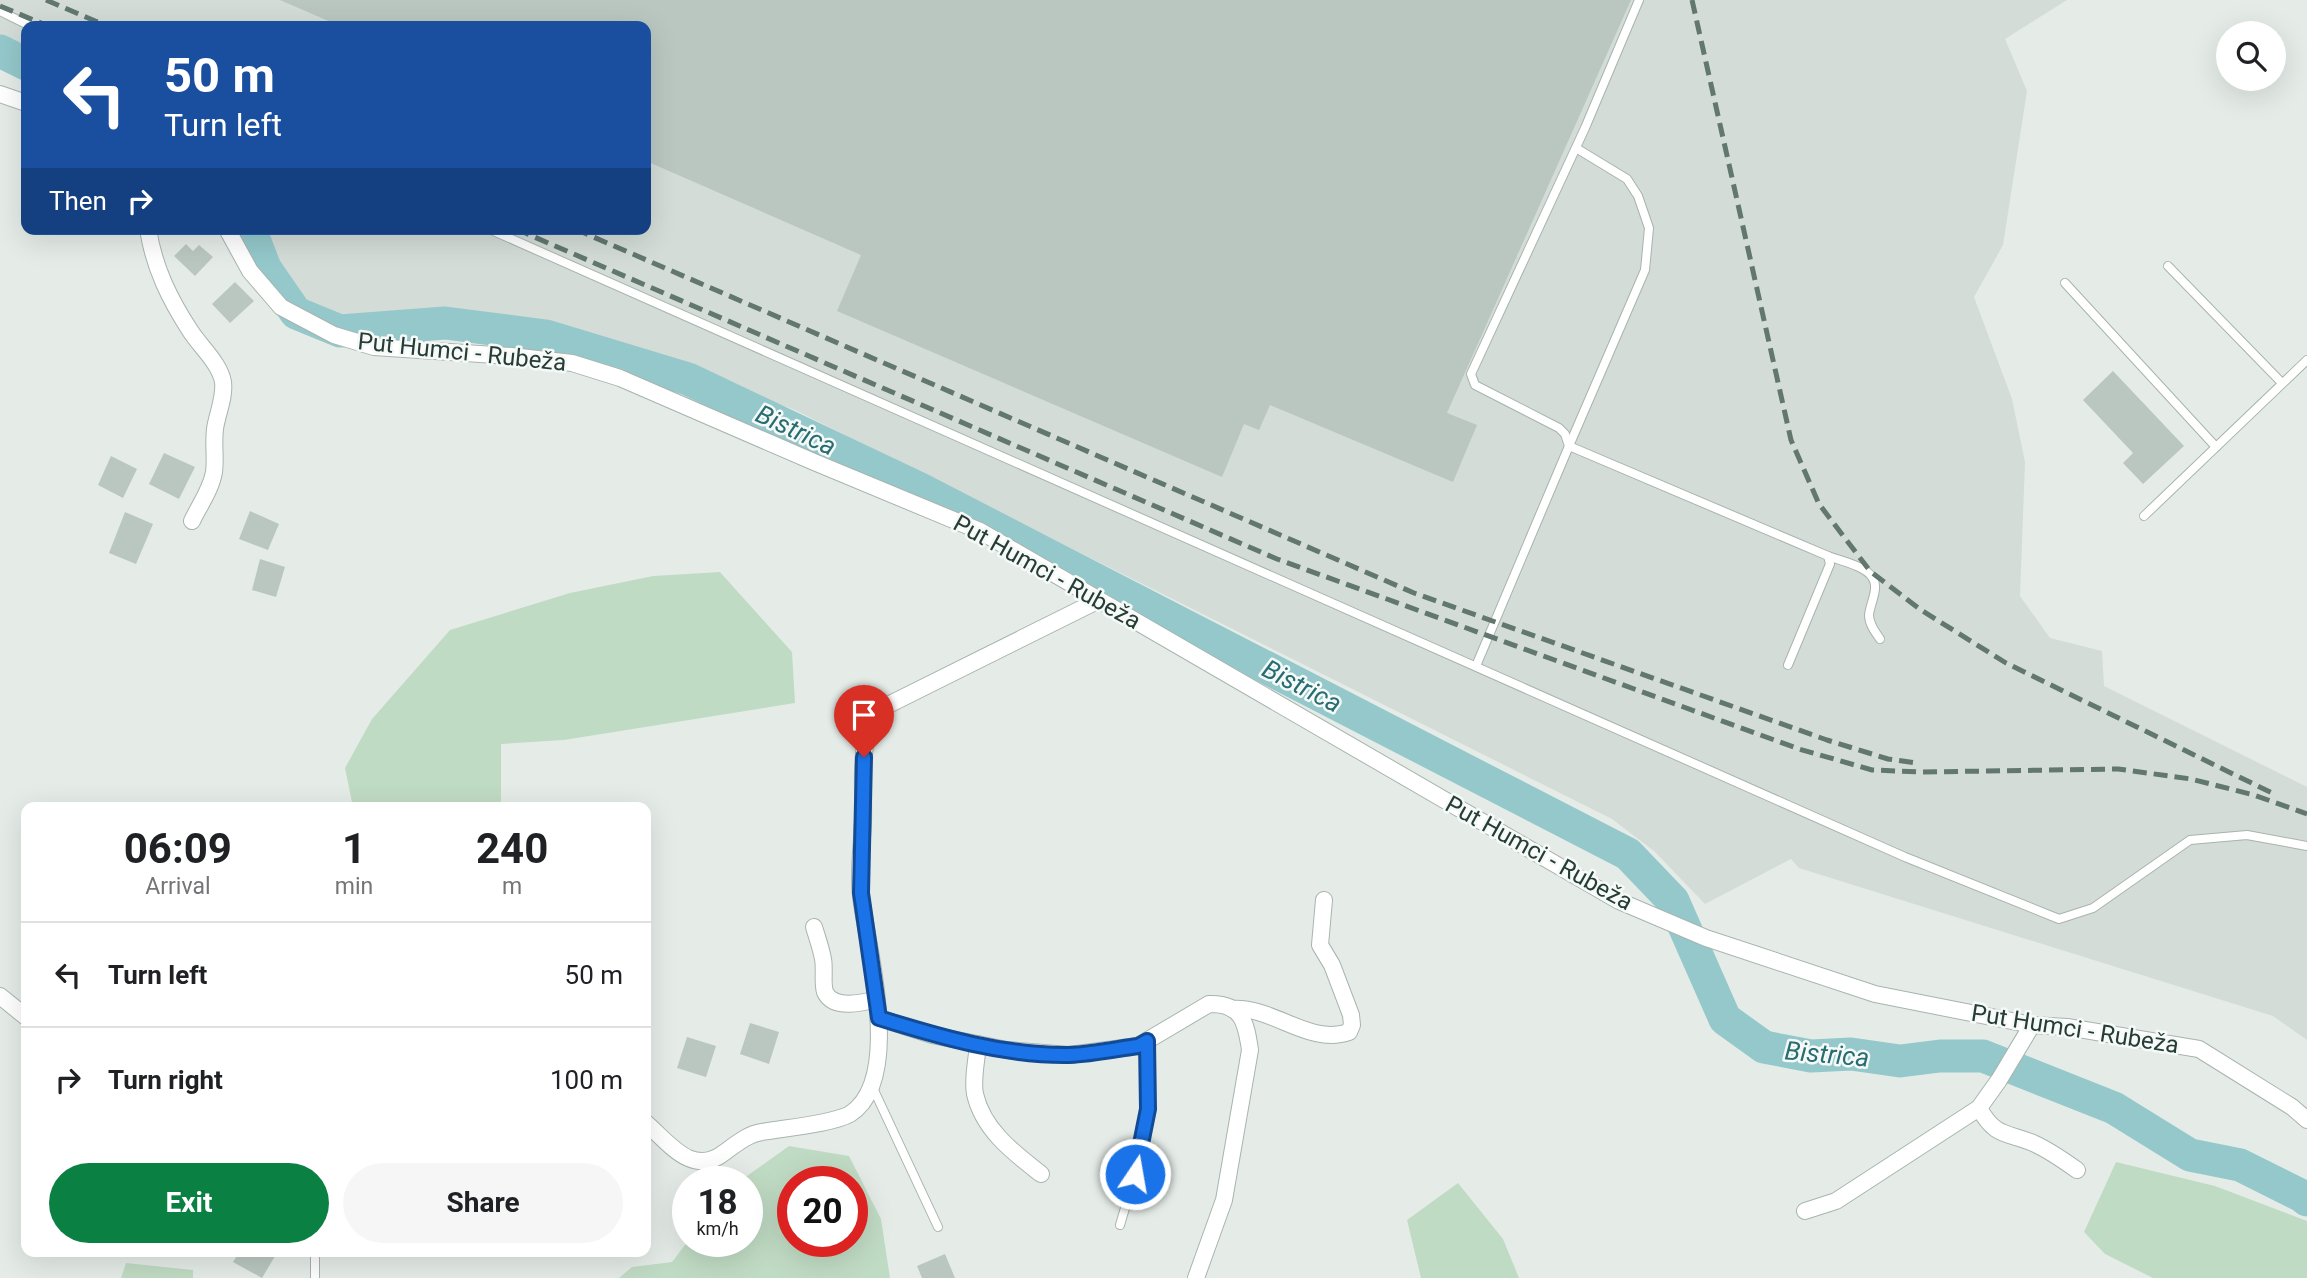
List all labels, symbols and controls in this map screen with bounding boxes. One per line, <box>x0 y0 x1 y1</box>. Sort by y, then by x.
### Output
map controls <box>2216 21 2286 91</box>
button: search <box>2216 21 2286 91</box>
text: 50 m <box>164 47 275 104</box>
icon: left <box>49 49 140 140</box>
text: Turn left <box>164 106 282 144</box>
icon: right <box>121 182 159 220</box>
text: Then <box>49 186 107 216</box>
street label: Put Humci - Rubeža <box>356 327 568 377</box>
water label: Bistrica <box>751 399 841 461</box>
street label: Put Humci - Rubeža <box>949 509 1145 635</box>
water label: Bistrica <box>1257 653 1347 719</box>
pin <box>834 685 894 757</box>
icon: arrive <box>845 696 883 734</box>
street label: Put Humci - Rubeža <box>1441 790 1637 916</box>
text: 06:09 <box>124 824 232 873</box>
text: 1 <box>342 824 366 873</box>
text: 240 <box>476 824 548 873</box>
text: Arrival <box>145 873 211 900</box>
text: min <box>335 873 373 900</box>
text: m <box>502 873 522 900</box>
icon: left <box>49 956 87 994</box>
text: Turn left <box>108 960 207 990</box>
text: 50 m <box>565 960 623 990</box>
street label: Put Humci - Rubeža <box>1969 999 2181 1059</box>
water label: Bistrica <box>1783 1035 1871 1073</box>
icon: right <box>49 1061 87 1099</box>
text: Turn right <box>108 1065 223 1095</box>
text: 100 m <box>550 1065 623 1095</box>
position arrow <box>1098 1137 1172 1211</box>
button: Exit <box>49 1163 329 1243</box>
button: Share <box>343 1163 623 1243</box>
speed limit sign: 20 <box>777 1166 868 1257</box>
text: 18 <box>697 1182 738 1223</box>
text: km/h <box>696 1218 739 1239</box>

